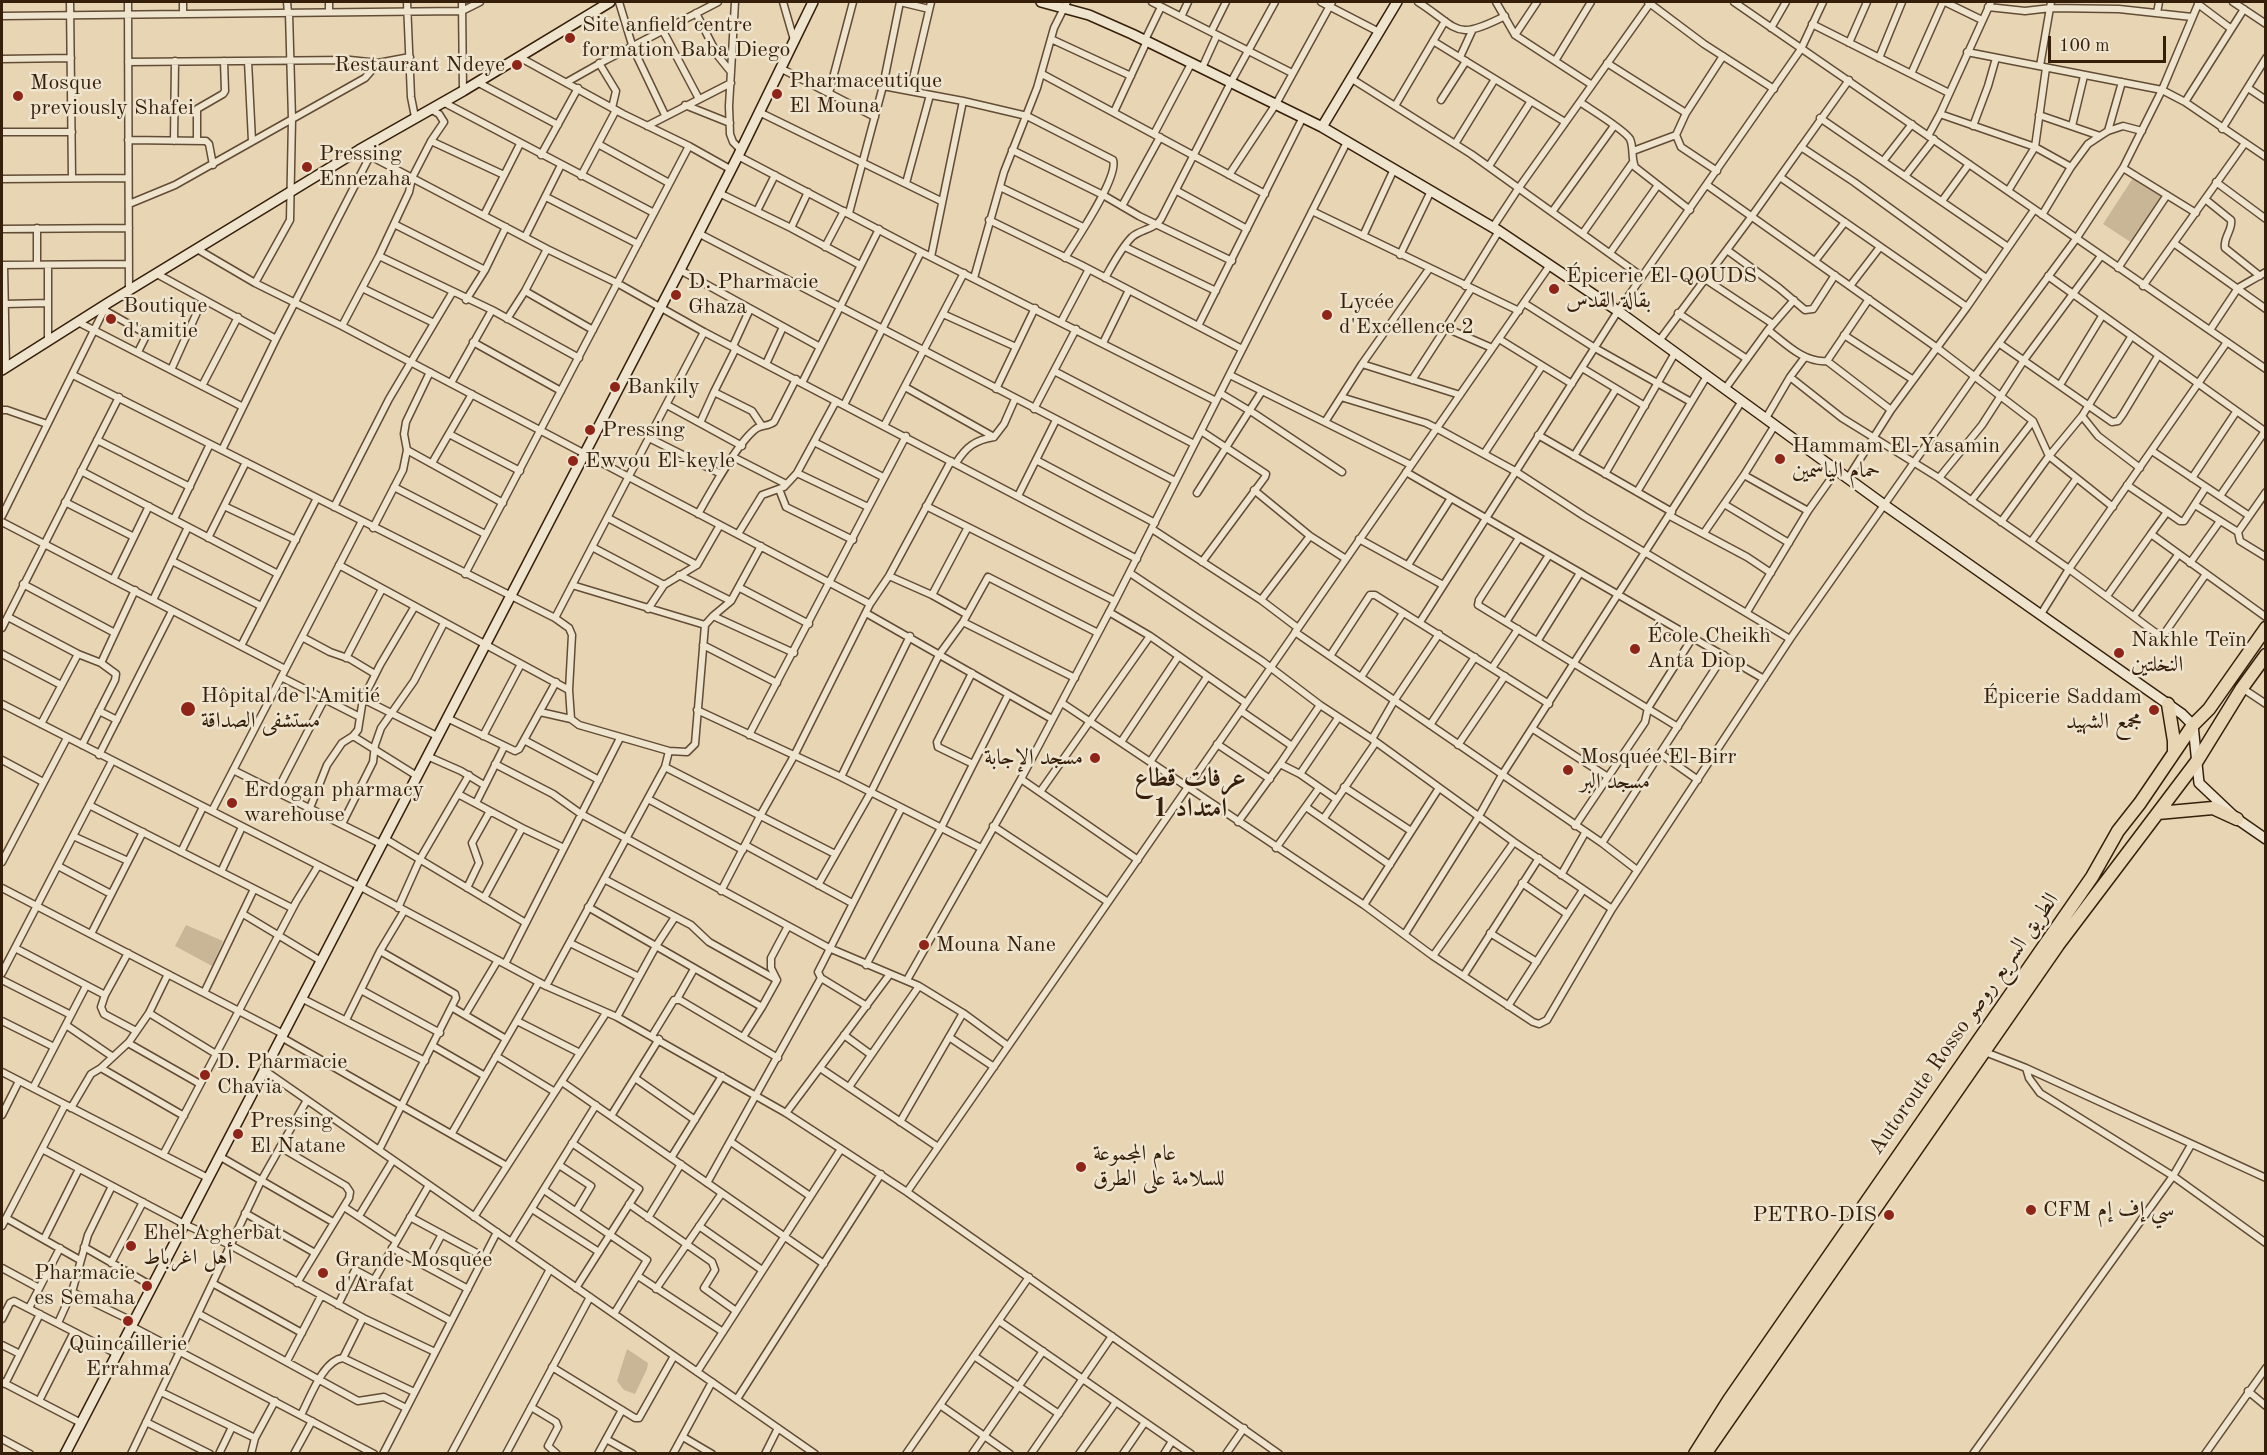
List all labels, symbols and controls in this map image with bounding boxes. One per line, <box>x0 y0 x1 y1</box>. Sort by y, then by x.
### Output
place label: Site anfield centre formation Baba Diego <box>582 12 790 63</box>
scale bar <box>2051 24 2170 62</box>
marker: Site anfield centre formation Baba Diego <box>563 31 577 45</box>
text: 100 m <box>2059 37 2110 55</box>
place label: Restaurant Ndeye <box>334 52 505 78</box>
marker: Restaurant Ndeye <box>510 58 524 72</box>
place label: Pharmaceutique El Mouna <box>789 68 942 119</box>
place label: Mosque previously Shafei <box>30 70 194 122</box>
marker: Pharmaceutique El Mouna <box>770 87 784 101</box>
marker: Mosque previously Shafei <box>11 89 25 103</box>
place label: Pressing Ennezaha <box>319 141 411 192</box>
marker: Pressing Ennezaha <box>300 160 314 174</box>
place label: Épicerie El-QOUDS بقالة القدس <box>1566 263 1757 314</box>
place label: D. Pharmacie Ghaza <box>688 269 818 320</box>
marker: Épicerie El-QOUDS بقالة القدس <box>1547 282 1561 296</box>
marker: D. Pharmacie Ghaza <box>669 288 683 302</box>
place label: Lycée d'Excellence 2 <box>1339 289 1474 340</box>
place label: Boutique d'amitie <box>123 293 207 344</box>
marker: Lycée d'Excellence 2 <box>1320 308 1334 322</box>
marker: Boutique d'amitie <box>104 312 118 326</box>
place label: Bankily <box>627 374 700 400</box>
marker: Bankily <box>608 380 622 394</box>
place label: Pressing <box>602 417 685 443</box>
marker: Pressing <box>583 423 597 437</box>
place label: Hammam El-Yasamin حمام الياسمين <box>1792 433 2000 484</box>
place label: Ewvou El-keyle <box>585 448 735 474</box>
marker: Hammam El-Yasamin حمام الياسمين <box>1773 452 1787 466</box>
marker: Ewvou El-keyle <box>566 454 580 468</box>
place label: École Cheikh Anta Diop <box>1647 623 1771 674</box>
place label: Nakhle Teïn النخلتين <box>2131 627 2247 678</box>
marker: École Cheikh Anta Diop <box>1628 642 1642 656</box>
marker: Nakhle Teïn النخلتين <box>2112 646 2126 660</box>
place label: Hôpital de l'Amitié مستشفى الصداقة <box>201 683 380 734</box>
place label: Épicerie Saddam مجمع الشهيد <box>1983 684 2142 736</box>
marker: Hôpital de l'Amitié مستشفى الصداقة <box>179 700 197 718</box>
marker: Épicerie Saddam مجمع الشهيد <box>2147 703 2161 717</box>
place label: Mosquée El-Birr مسجد البر <box>1580 744 1737 796</box>
place label: مسجد الإجابة <box>984 745 1083 771</box>
marker: مسجد الإجابة <box>1088 751 1102 765</box>
district label: عرفات قطاع 1 امتداد <box>1134 763 1246 825</box>
marker: Mosquée El-Birr مسجد البر <box>1561 763 1575 777</box>
place label: Erdogan pharmacy warehouse <box>244 777 424 828</box>
marker: Erdogan pharmacy warehouse <box>225 796 239 810</box>
street label: Autoroute Rosso الطريق السريع روصو <box>1863 888 2065 1160</box>
place label: Mouna Nane <box>936 932 1056 958</box>
marker: Mouna Nane <box>917 938 931 952</box>
place label: D. Pharmacie Chavia <box>217 1049 347 1100</box>
marker: D. Pharmacie Chavia <box>198 1068 212 1082</box>
place label: Pressing El Natane <box>250 1108 346 1160</box>
marker: Pressing El Natane <box>231 1127 245 1141</box>
place label: عام المجموعة للسلامة على الطرق <box>1093 1141 1225 1192</box>
marker: عام المجموعة للسلامة على الطرق <box>1074 1160 1088 1174</box>
place label: CFM سي إف إم <box>2043 1197 2174 1223</box>
place label: PETRO-DIS <box>1752 1202 1877 1228</box>
marker: CFM سي إف إم <box>2024 1203 2038 1217</box>
marker: PETRO-DIS <box>1882 1208 1896 1222</box>
place label: Ehel Agherbat أهل اغرباط <box>143 1220 282 1272</box>
marker: Ehel Agherbat أهل اغرباط <box>124 1239 138 1253</box>
place label: Grande Mosquée d'Arafat <box>335 1247 492 1298</box>
place label: Pharmacie es Semaha <box>34 1260 135 1312</box>
marker: Grande Mosquée d'Arafat <box>316 1266 330 1280</box>
marker: Pharmacie es Semaha <box>140 1279 154 1293</box>
marker: Quincaillerie Errahma <box>121 1314 135 1328</box>
place label: Quincaillerie Errahma <box>69 1331 187 1382</box>

